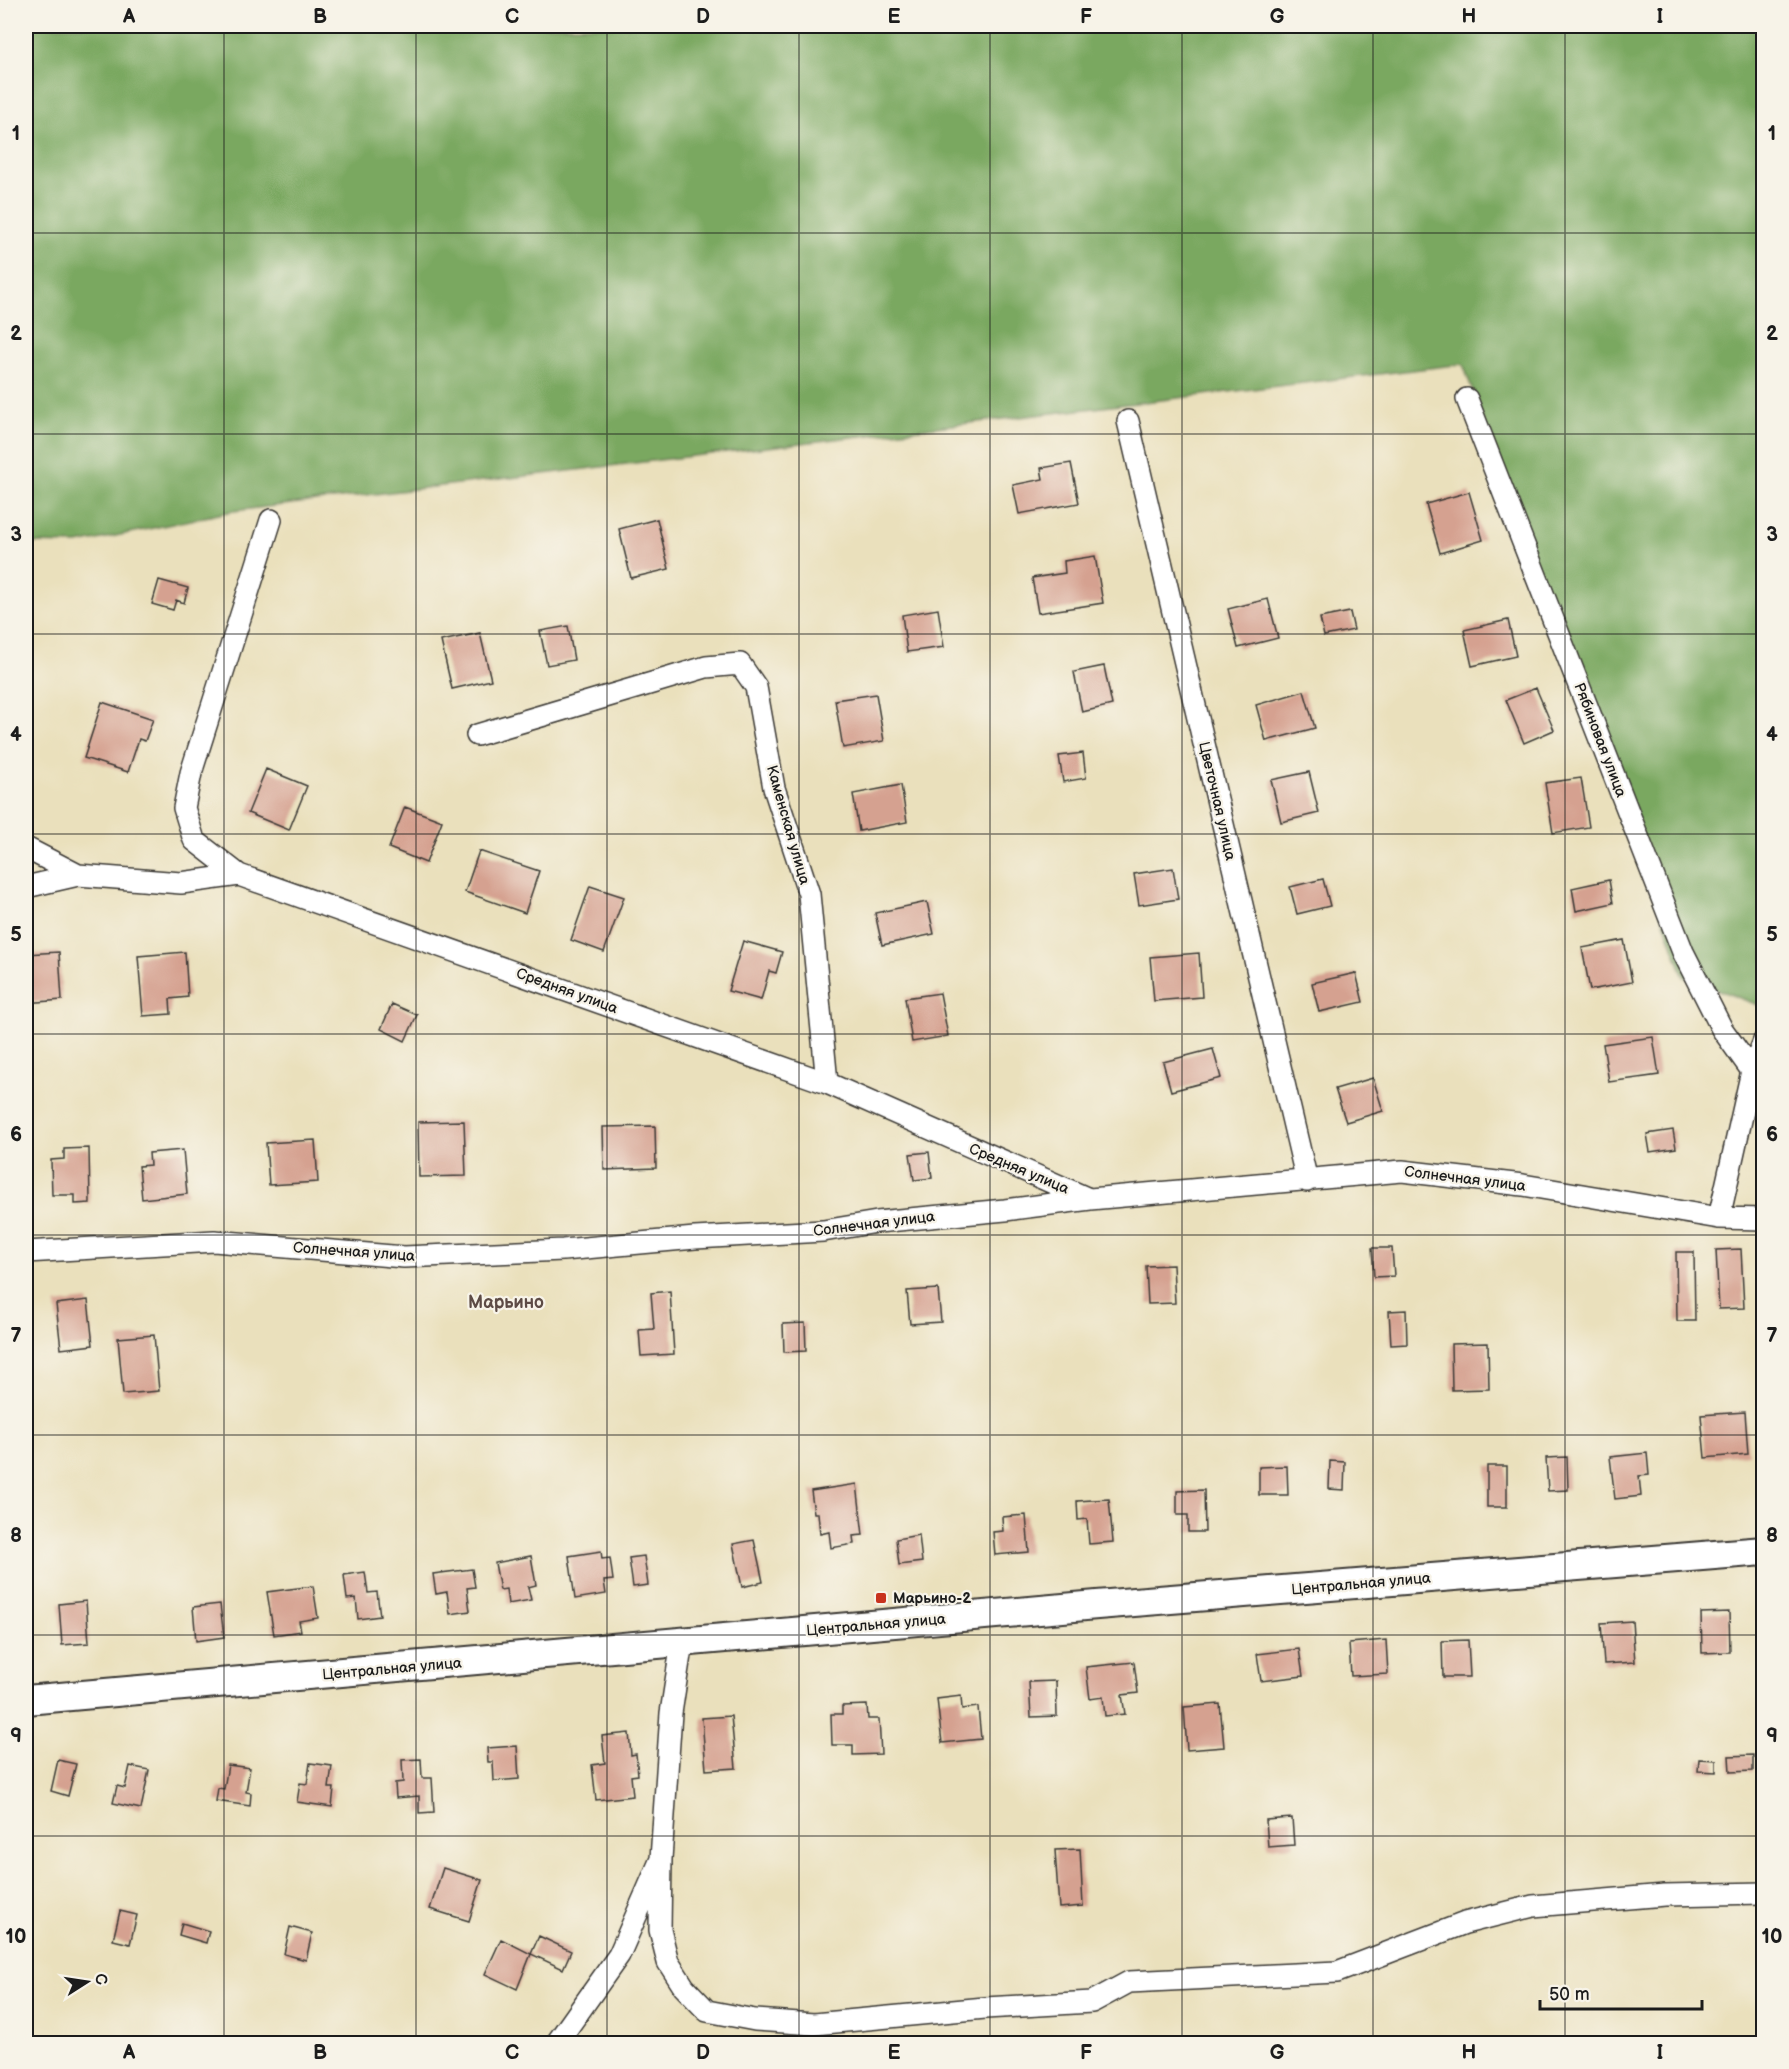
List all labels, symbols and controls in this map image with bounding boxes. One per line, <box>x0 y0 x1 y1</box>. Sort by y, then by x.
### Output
text: A <box>122 5 136 29</box>
text: B <box>313 5 327 29</box>
text: C <box>505 5 519 29</box>
text: D <box>696 5 710 29</box>
text: E <box>888 5 901 29</box>
text: F <box>1080 5 1092 29</box>
text: G <box>1270 5 1285 29</box>
text: H <box>1462 5 1476 29</box>
text: I <box>1657 5 1663 29</box>
text: 1 <box>12 122 20 146</box>
text: 1 <box>1768 122 1776 146</box>
text: 2 <box>10 322 22 346</box>
text: 2 <box>1766 322 1778 346</box>
text: 3 <box>10 523 22 547</box>
text: 3 <box>1766 523 1778 547</box>
street label: Рябиновая улица <box>1569 680 1631 800</box>
text: 4 <box>10 723 22 747</box>
text: 4 <box>1766 723 1778 747</box>
street label: Цветочная улица <box>1194 740 1240 862</box>
street label: Каменская улица <box>762 763 814 887</box>
text: 5 <box>10 923 22 947</box>
text: 5 <box>1766 923 1778 947</box>
street label: Средняя улица <box>514 964 621 1018</box>
text: 6 <box>10 1123 22 1147</box>
text: 6 <box>1766 1123 1778 1147</box>
street label: Средняя улица <box>966 1139 1072 1199</box>
street label: Солнечная улица <box>1403 1162 1527 1196</box>
street label: Солнечная улица <box>812 1207 936 1241</box>
street label: Солнечная улица <box>292 1238 416 1266</box>
district label: Марьино <box>468 1292 544 1313</box>
text: 7 <box>10 1324 22 1348</box>
text: 7 <box>1766 1324 1778 1348</box>
text: 8 <box>10 1524 22 1548</box>
text: 8 <box>1766 1524 1778 1548</box>
street label: Центральная улица <box>1291 1568 1432 1600</box>
place label: Марьино-2 <box>893 1589 971 1608</box>
marker: Марьино-2 <box>874 1591 888 1605</box>
street label: Центральная улица <box>806 1609 947 1641</box>
street label: Центральная улица <box>322 1653 463 1685</box>
text: 9 <box>10 1724 22 1748</box>
text: 9 <box>1766 1724 1778 1748</box>
text: 10 <box>6 1925 26 1949</box>
text: 10 <box>1762 1925 1782 1949</box>
north arrow <box>57 1952 117 2012</box>
text: С <box>90 1972 111 1987</box>
scale bar <box>1540 1973 1702 2011</box>
text: 50 m <box>1549 1984 1590 2005</box>
text: A <box>122 2041 136 2065</box>
text: B <box>313 2041 327 2065</box>
text: C <box>505 2041 519 2065</box>
text: D <box>696 2041 710 2065</box>
text: E <box>888 2041 901 2065</box>
text: F <box>1080 2041 1092 2065</box>
text: G <box>1270 2041 1285 2065</box>
text: H <box>1462 2041 1476 2065</box>
text: I <box>1657 2041 1663 2065</box>

